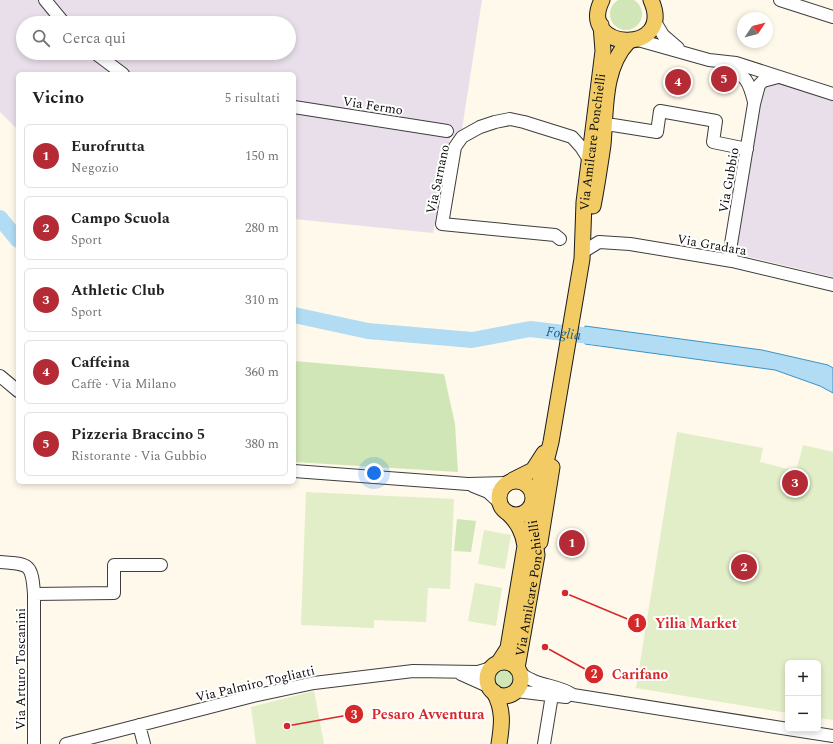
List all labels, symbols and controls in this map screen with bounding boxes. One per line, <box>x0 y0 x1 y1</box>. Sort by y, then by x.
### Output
north arrow <box>737 12 773 48</box>
search box <box>16 16 296 60</box>
icon: search <box>30 27 52 49</box>
text: Cerca qui <box>62 27 126 50</box>
pin: 5 <box>711 64 737 94</box>
pin: 4 <box>665 67 691 97</box>
street label: Via Amilcare Ponchielli <box>575 72 611 211</box>
text: Vicino <box>32 85 84 111</box>
text: 5 risultati <box>225 88 280 108</box>
street label: Via Fermo <box>341 91 404 121</box>
text: Eurofrutta <box>71 135 145 158</box>
street label: Via Sarnano <box>421 143 455 216</box>
text: 1 <box>42 146 50 166</box>
text: 150 m <box>245 146 279 166</box>
street label: Via Gubbio <box>713 146 745 214</box>
text: Negozio <box>71 158 119 178</box>
text: Campo Scuola <box>71 207 170 230</box>
text: 2 <box>42 218 50 238</box>
text: 280 m <box>245 218 279 238</box>
street label: Via Gradara <box>676 229 749 261</box>
text: Sport <box>71 230 102 250</box>
text: Athletic Club <box>71 279 165 302</box>
text: 3 <box>42 290 50 310</box>
text: 310 m <box>245 290 279 310</box>
text: Sport <box>71 302 102 322</box>
water label: Foglia <box>545 321 582 346</box>
text: Caffeina <box>71 351 130 374</box>
text: 4 <box>42 362 50 382</box>
text: 360 m <box>245 362 279 382</box>
text: Caffè · Via Milano <box>71 374 176 394</box>
text: Pizzeria Braccino 5 <box>71 423 205 446</box>
text: 5 <box>42 434 50 454</box>
text: 380 m <box>245 434 279 454</box>
text: Ristorante · Via Gubbio <box>71 446 207 466</box>
your location <box>364 463 384 483</box>
pin: 3 <box>782 468 808 498</box>
street label: Via Amilcare Ponchielli <box>510 519 548 658</box>
pin: 1 <box>559 528 585 558</box>
pin: 2 <box>731 552 757 582</box>
street label: Via Arturo Toscanini <box>11 608 31 730</box>
callout: Yilia Market <box>627 610 745 636</box>
text: Yilia Market <box>655 613 738 634</box>
text: 1 <box>634 614 640 633</box>
map controls <box>785 660 821 732</box>
button: + <box>785 660 821 696</box>
street label: Via Palmiro Togliatti <box>194 661 317 707</box>
callout: Carifano <box>584 661 676 687</box>
text: Carifano <box>612 664 669 685</box>
text: 2 <box>591 665 598 684</box>
button: − <box>785 696 821 732</box>
callout: Pesaro Avventura <box>344 701 493 727</box>
text: Pesaro Avventura <box>371 704 485 725</box>
text: 3 <box>351 706 358 725</box>

